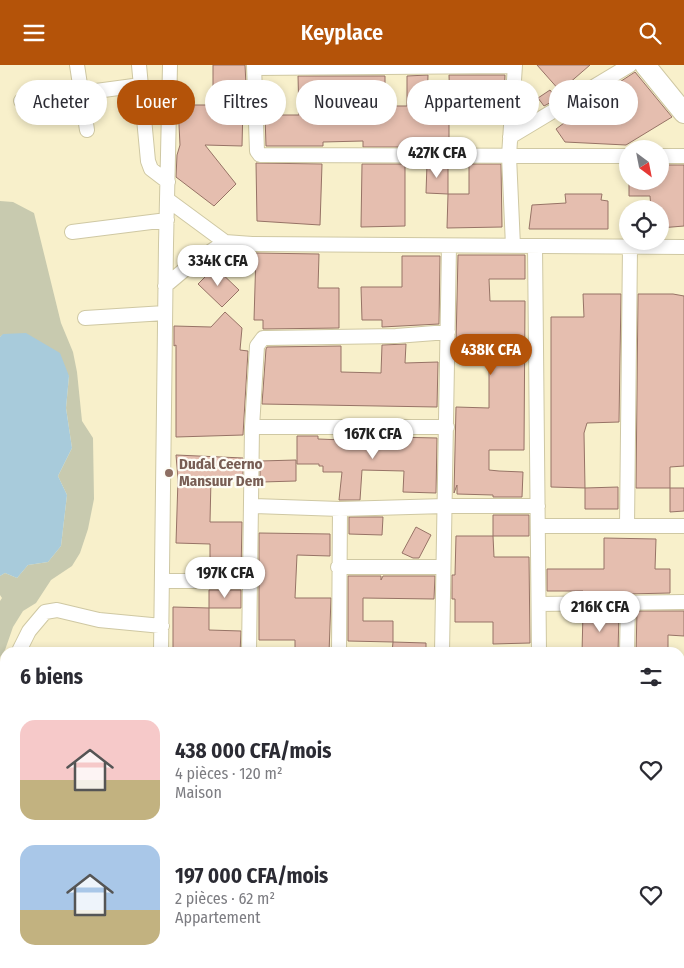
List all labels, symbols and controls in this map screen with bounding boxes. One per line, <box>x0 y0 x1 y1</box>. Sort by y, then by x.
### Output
icon: menu <box>20 19 48 47</box>
text: Keyplace <box>301 19 383 46</box>
icon: search <box>636 19 664 47</box>
chip: Acheter <box>15 80 107 125</box>
chip: Louer <box>117 80 195 125</box>
chip: Filtres <box>205 80 286 125</box>
chip: Nouveau <box>296 80 397 125</box>
chip: Appartement <box>407 80 539 125</box>
chip: Maison <box>549 80 638 125</box>
pin: 427K CFA <box>385 137 489 179</box>
north arrow <box>619 140 669 190</box>
map controls <box>619 140 669 250</box>
text: 427K CFA <box>408 143 466 162</box>
button: locate <box>619 200 669 250</box>
pin: 334K CFA <box>166 245 270 287</box>
text: 334K CFA <box>188 251 248 270</box>
pin: 438K CFA <box>439 333 543 376</box>
text: 438K CFA <box>461 340 521 359</box>
pin: 167K CFA <box>321 417 425 460</box>
text: 167K CFA <box>344 424 402 443</box>
place label: Duɗal Ceerno Mansuur Dem <box>179 455 264 490</box>
marker: Duɗal Ceerno Mansuur Dem <box>163 467 175 479</box>
pin: 197K CFA <box>173 557 277 599</box>
text: 197K CFA <box>196 563 254 582</box>
pin: 216K CFA <box>548 591 652 633</box>
text: 216K CFA <box>571 597 629 616</box>
icon: filters <box>637 663 665 691</box>
text: 6 biens <box>20 664 83 690</box>
text: 438 000 CFA/mois <box>175 738 331 764</box>
icon: home <box>60 740 120 800</box>
icon: heart <box>637 756 665 784</box>
text: 4 pièces · 120 m² <box>175 764 283 783</box>
text: Maison <box>175 783 222 802</box>
text: 197 000 CFA/mois <box>175 863 328 889</box>
icon: home <box>60 865 120 925</box>
icon: heart <box>637 881 665 909</box>
text: 2 pièces · 62 m² <box>175 889 275 908</box>
text: Appartement <box>175 908 261 927</box>

